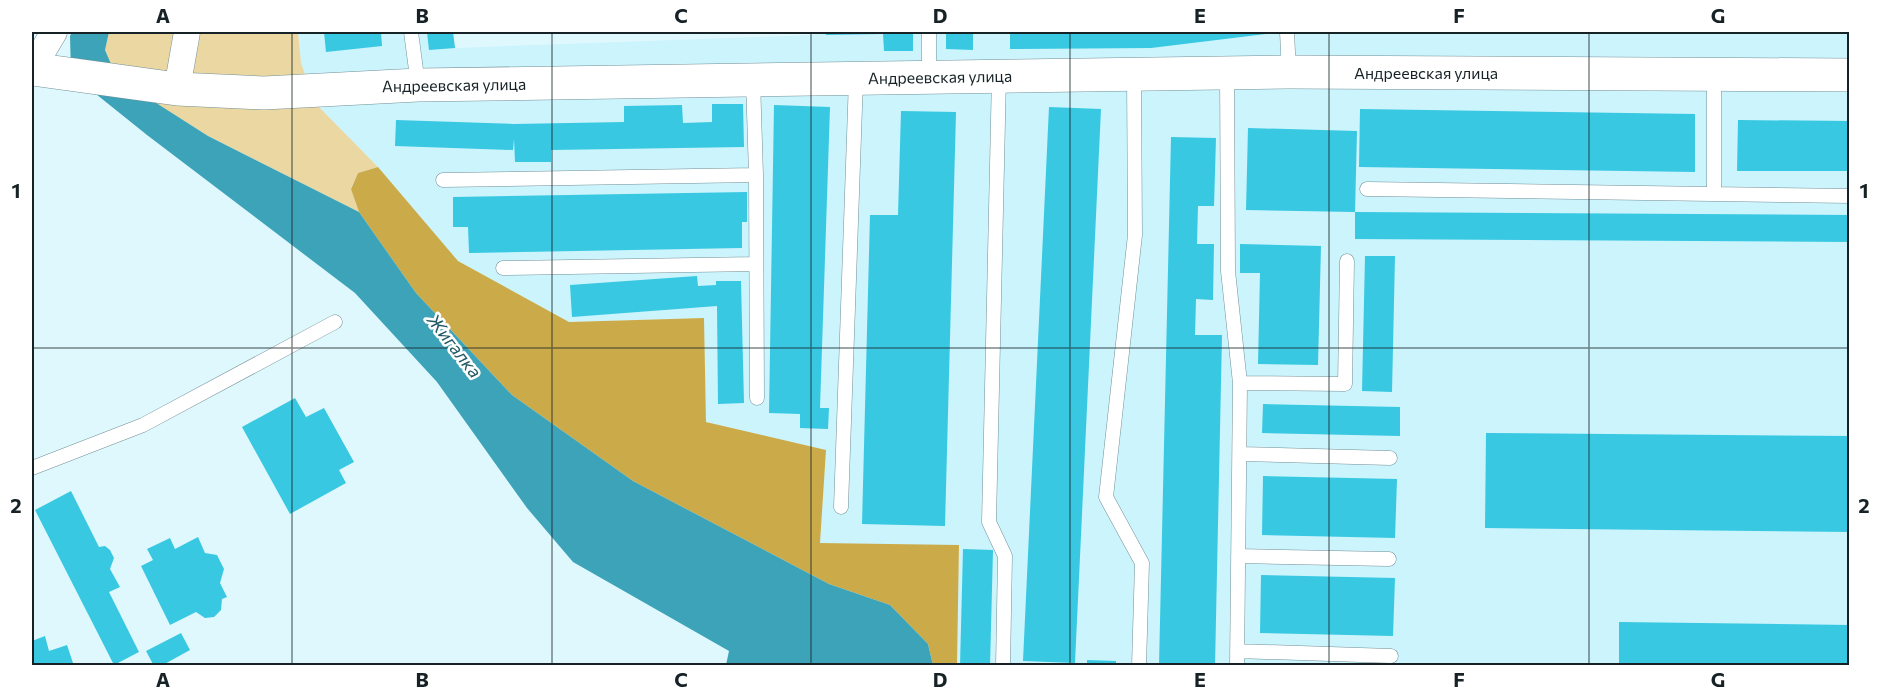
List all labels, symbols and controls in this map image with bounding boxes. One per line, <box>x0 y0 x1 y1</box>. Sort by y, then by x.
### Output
text: A <box>156 3 170 27</box>
text: B <box>415 3 429 27</box>
text: C <box>674 3 688 27</box>
text: D <box>933 3 947 27</box>
text: E <box>1194 3 1206 27</box>
text: F <box>1453 3 1465 27</box>
text: G <box>1711 3 1725 27</box>
street label: Андреевская улица <box>1354 63 1498 82</box>
street label: Андреевская улица <box>868 66 1012 87</box>
street label: Андреевская улица <box>382 74 526 95</box>
text: 1 <box>11 178 21 202</box>
text: 1 <box>1859 178 1869 202</box>
water label: Жигалка <box>422 308 487 382</box>
text: 2 <box>10 493 22 517</box>
text: 2 <box>1858 493 1870 517</box>
text: A <box>156 667 170 691</box>
text: B <box>415 667 429 691</box>
text: C <box>674 667 688 691</box>
text: D <box>933 667 947 691</box>
text: E <box>1194 667 1206 691</box>
text: F <box>1453 667 1465 691</box>
text: G <box>1711 667 1725 691</box>

